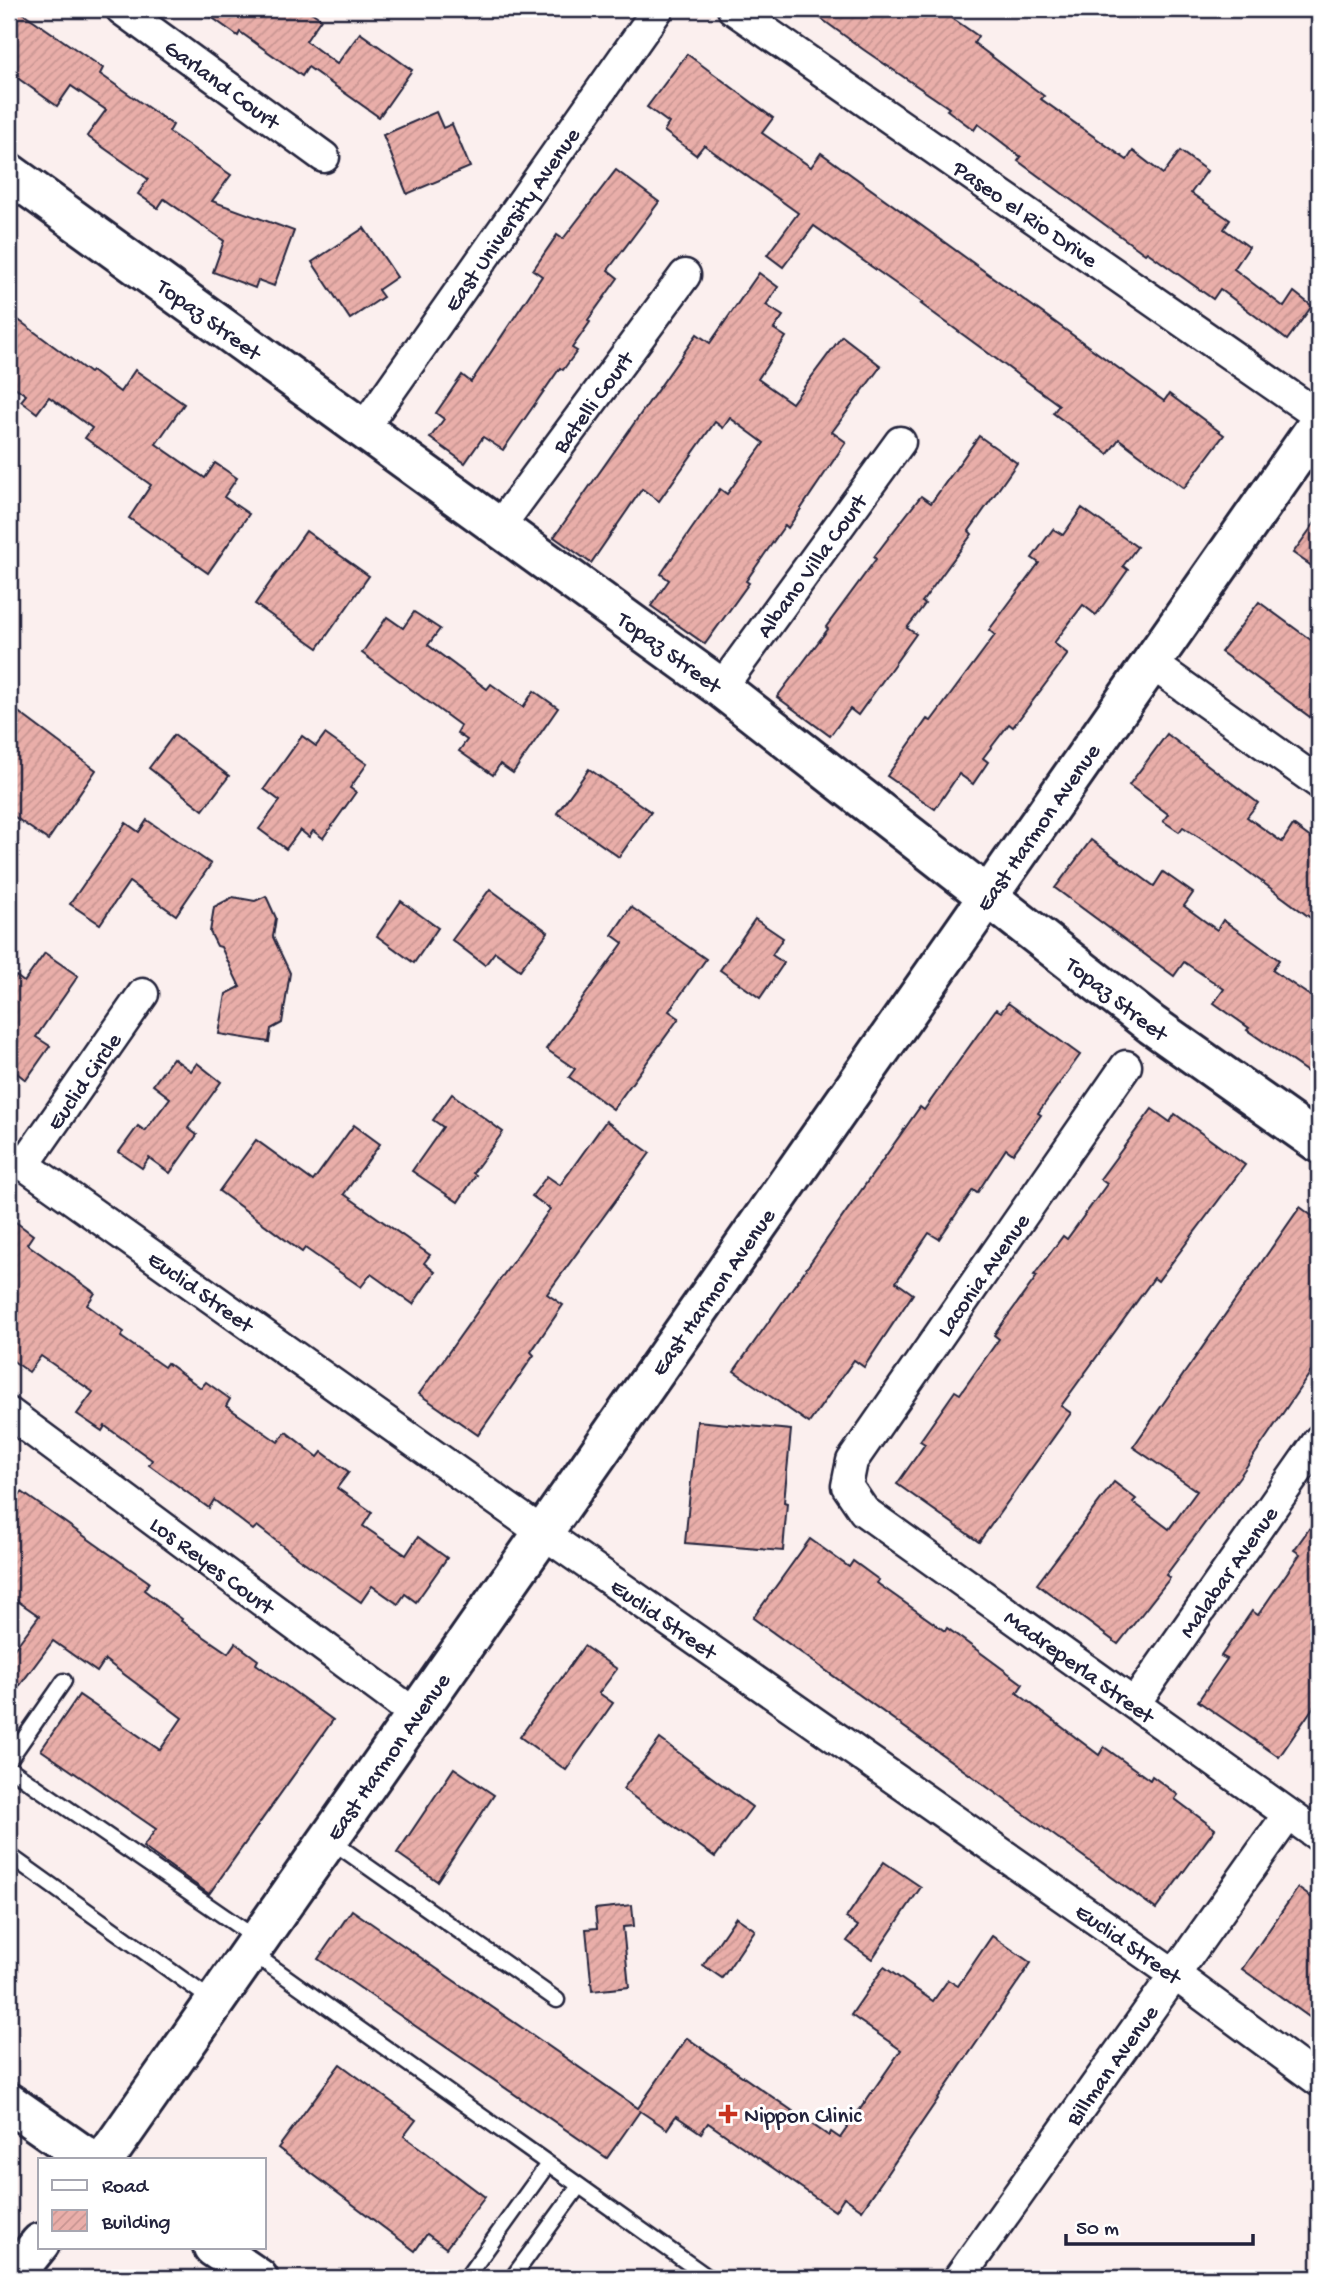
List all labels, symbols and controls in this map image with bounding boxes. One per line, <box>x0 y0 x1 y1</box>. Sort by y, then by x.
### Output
street label: Garland Court <box>158 35 285 138</box>
street label: East University Avenue <box>440 123 588 318</box>
street label: Paseo el Rio Drive <box>946 155 1103 276</box>
street label: Topaz Street <box>149 273 266 369</box>
street label: Batelli Court <box>548 346 642 460</box>
street label: Albano Villa Court <box>752 489 875 644</box>
street label: Topaz Street <box>609 606 727 702</box>
street label: East Harmon Avenue <box>972 739 1108 918</box>
street label: Topaz Street <box>1057 951 1173 1050</box>
street label: Euclid Circle <box>43 1028 130 1136</box>
street label: East Harmon Avenue <box>647 1203 783 1382</box>
street label: Laconia Avenue <box>932 1208 1038 1343</box>
street label: Euclid Street <box>141 1247 259 1341</box>
street label: Malabar Avenue <box>1175 1501 1286 1644</box>
street label: Los Reyes Court <box>143 1512 280 1623</box>
street label: Euclid Street <box>604 1574 722 1668</box>
street label: Madreperla Street <box>998 1605 1160 1732</box>
street label: East Harmon Avenue <box>322 1668 458 1847</box>
street label: Euclid Street <box>1069 1899 1187 1993</box>
street label: Billman Avenue <box>1061 2000 1166 2133</box>
marker: Nippon Clinic <box>718 2104 738 2124</box>
place label: Nippon Clinic <box>744 2104 862 2131</box>
legend <box>38 2158 266 2248</box>
text: Road <box>102 2176 150 2201</box>
scale bar <box>1066 2203 1253 2247</box>
text: Building <box>101 2212 171 2237</box>
text: 50 m <box>1076 2218 1119 2243</box>

